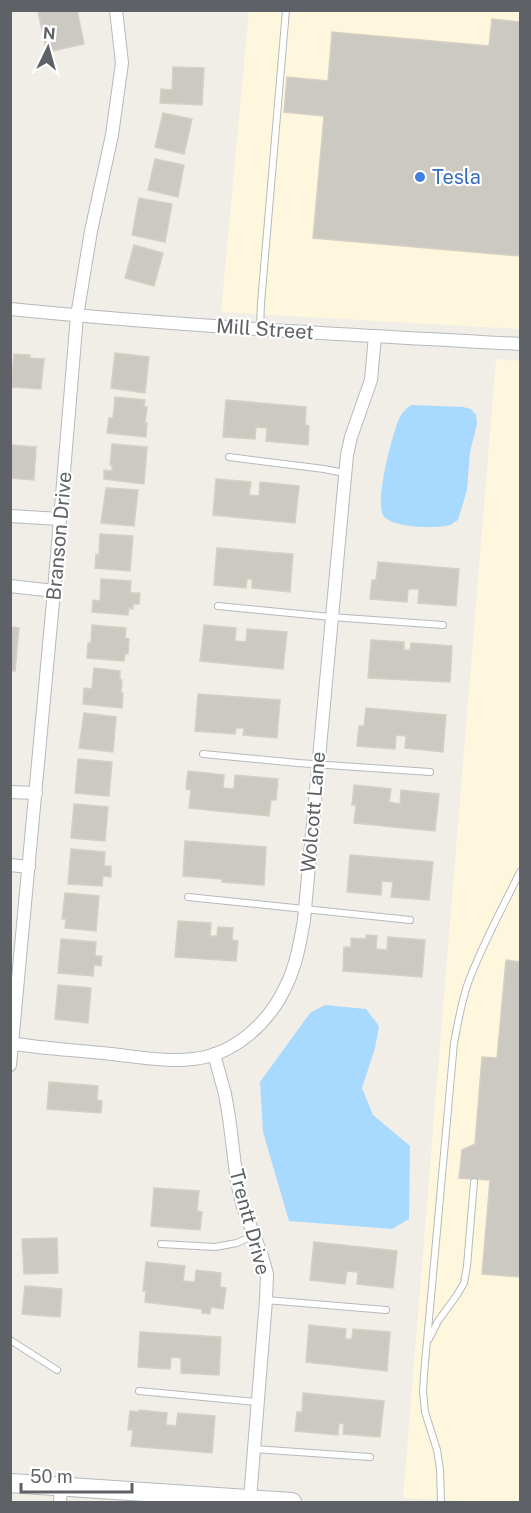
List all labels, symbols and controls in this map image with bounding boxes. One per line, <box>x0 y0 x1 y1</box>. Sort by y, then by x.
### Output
north arrow <box>18 18 78 78</box>
text: N <box>42 24 56 44</box>
place label: Tesla <box>432 165 481 189</box>
marker: Tesla <box>413 170 427 184</box>
street label: Mill Street <box>215 314 315 344</box>
street label: Branson Drive <box>41 471 77 601</box>
street label: Wolcott Lane <box>296 751 330 873</box>
street label: Trentt Drive <box>224 1166 276 1278</box>
scale bar <box>21 1456 132 1494</box>
text: 50 m <box>30 1466 73 1487</box>

